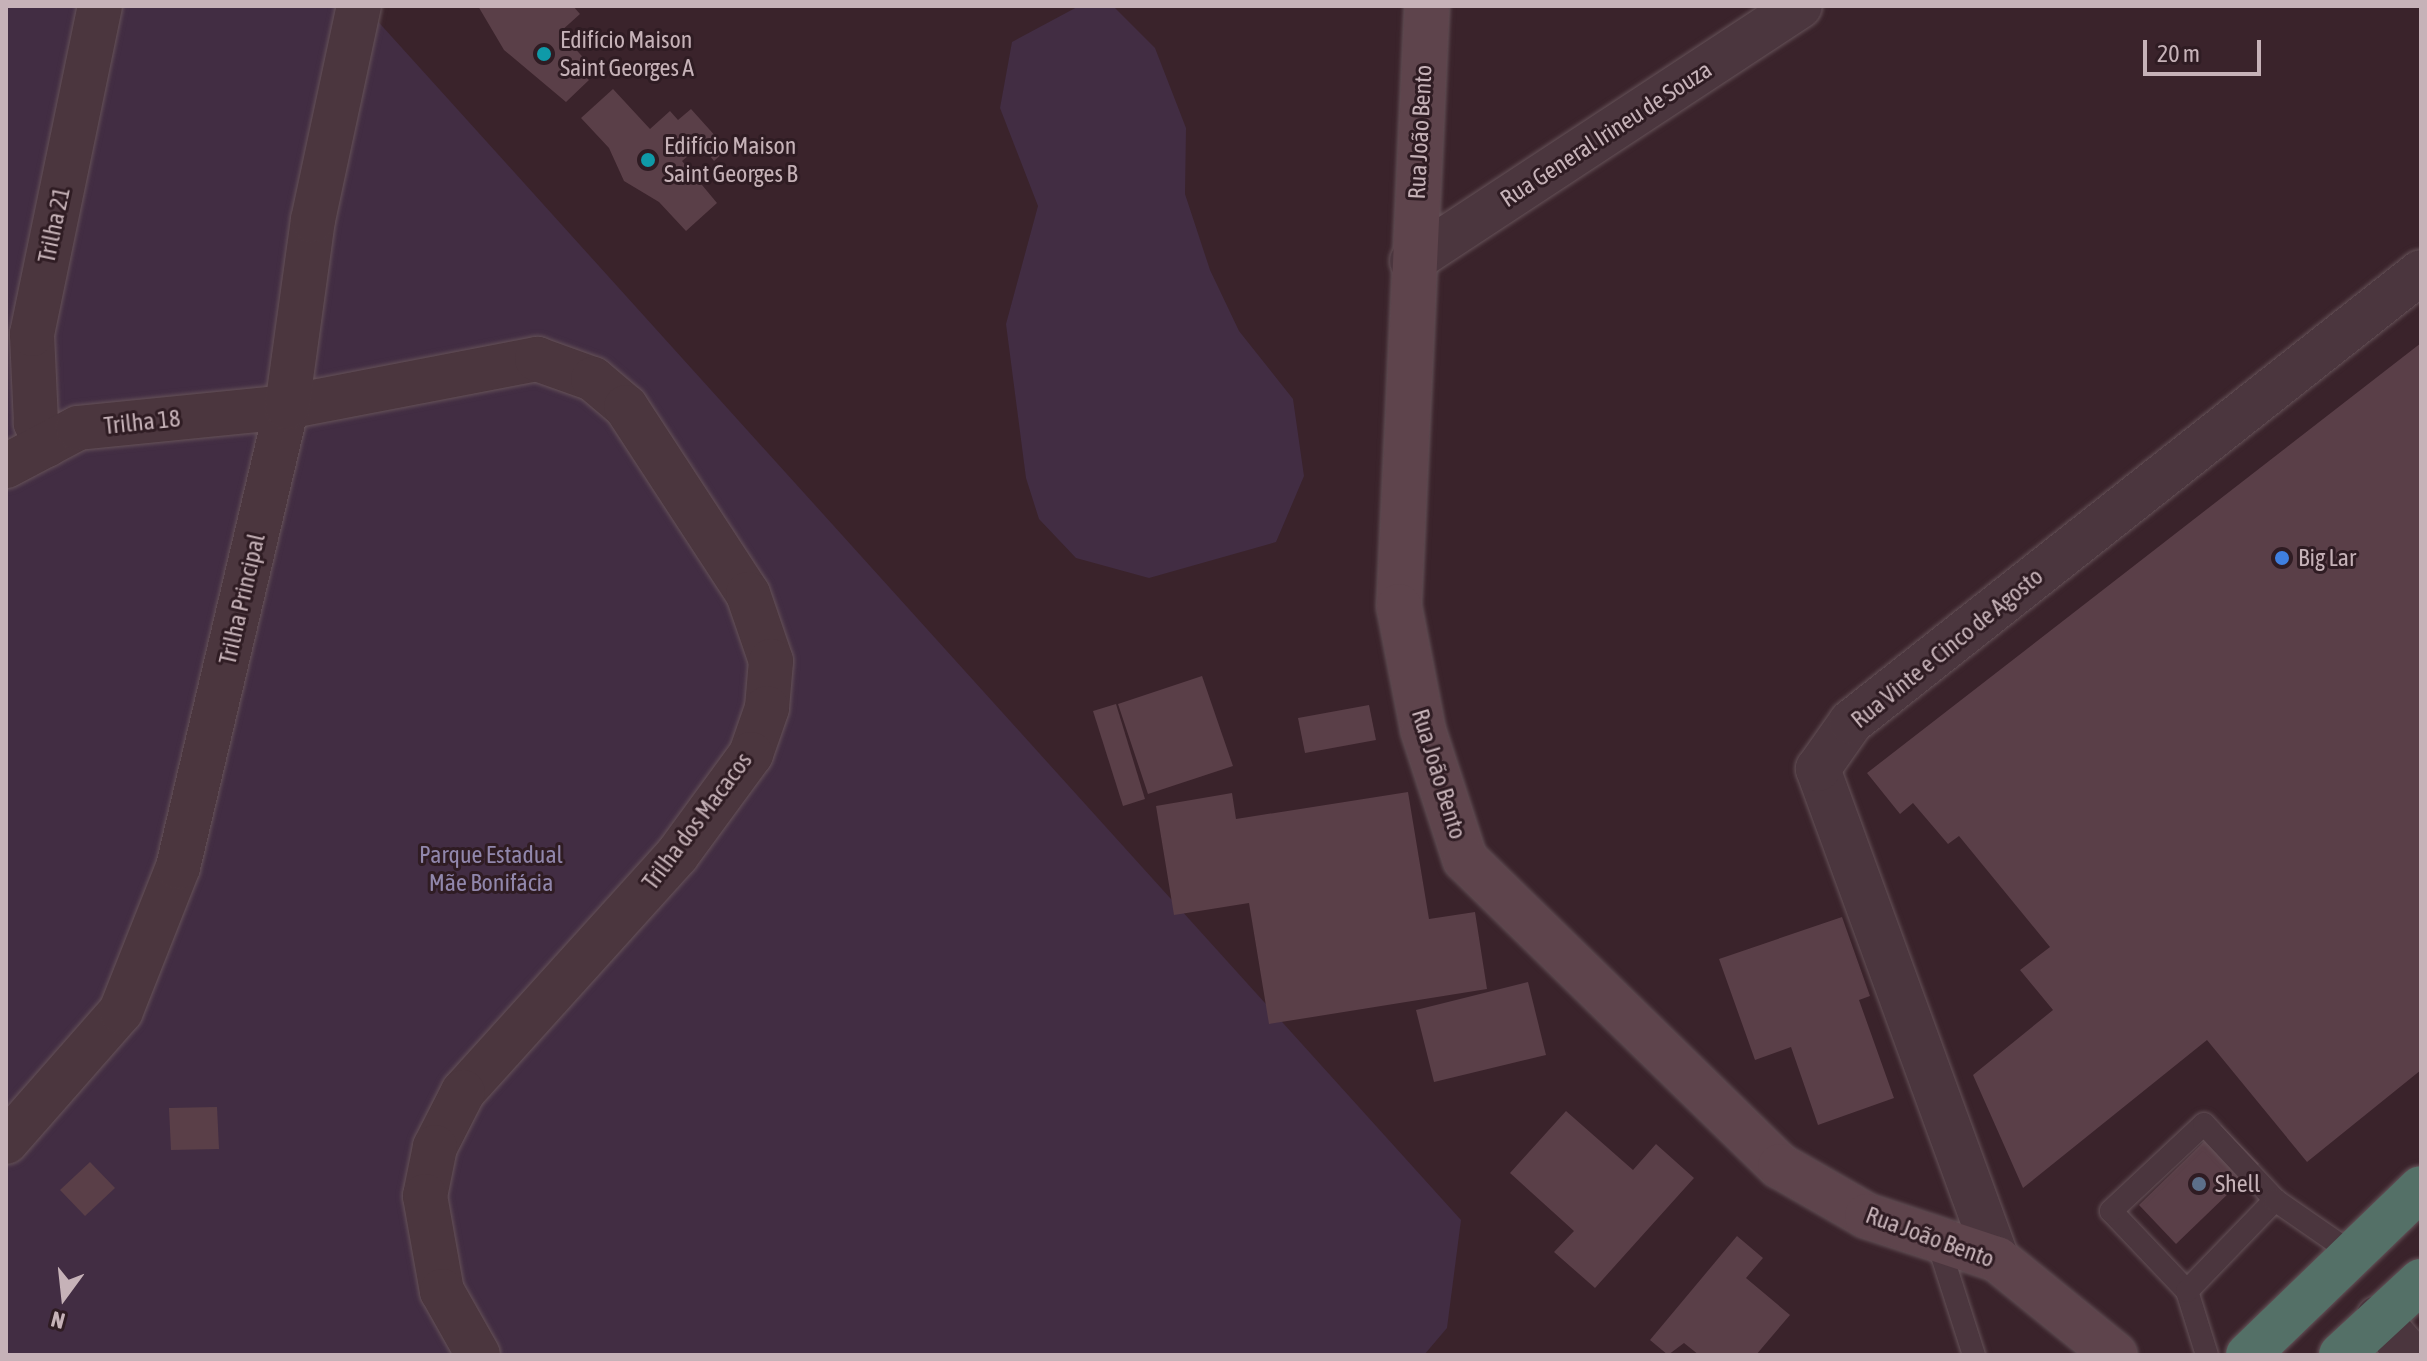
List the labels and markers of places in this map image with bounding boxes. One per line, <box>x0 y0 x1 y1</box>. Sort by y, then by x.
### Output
place label: Edifício Maison Saint Georges A <box>560 26 694 82</box>
marker: Edifício Maison Saint Georges A <box>535 45 553 63</box>
place label: Edifício Maison Saint Georges B <box>664 132 798 188</box>
marker: Edifício Maison Saint Georges B <box>639 151 657 169</box>
place label: Big Lar <box>2298 544 2356 572</box>
marker: Big Lar <box>2273 549 2291 567</box>
place label: Shell <box>2215 1170 2260 1198</box>
marker: Shell <box>2190 1175 2208 1193</box>

